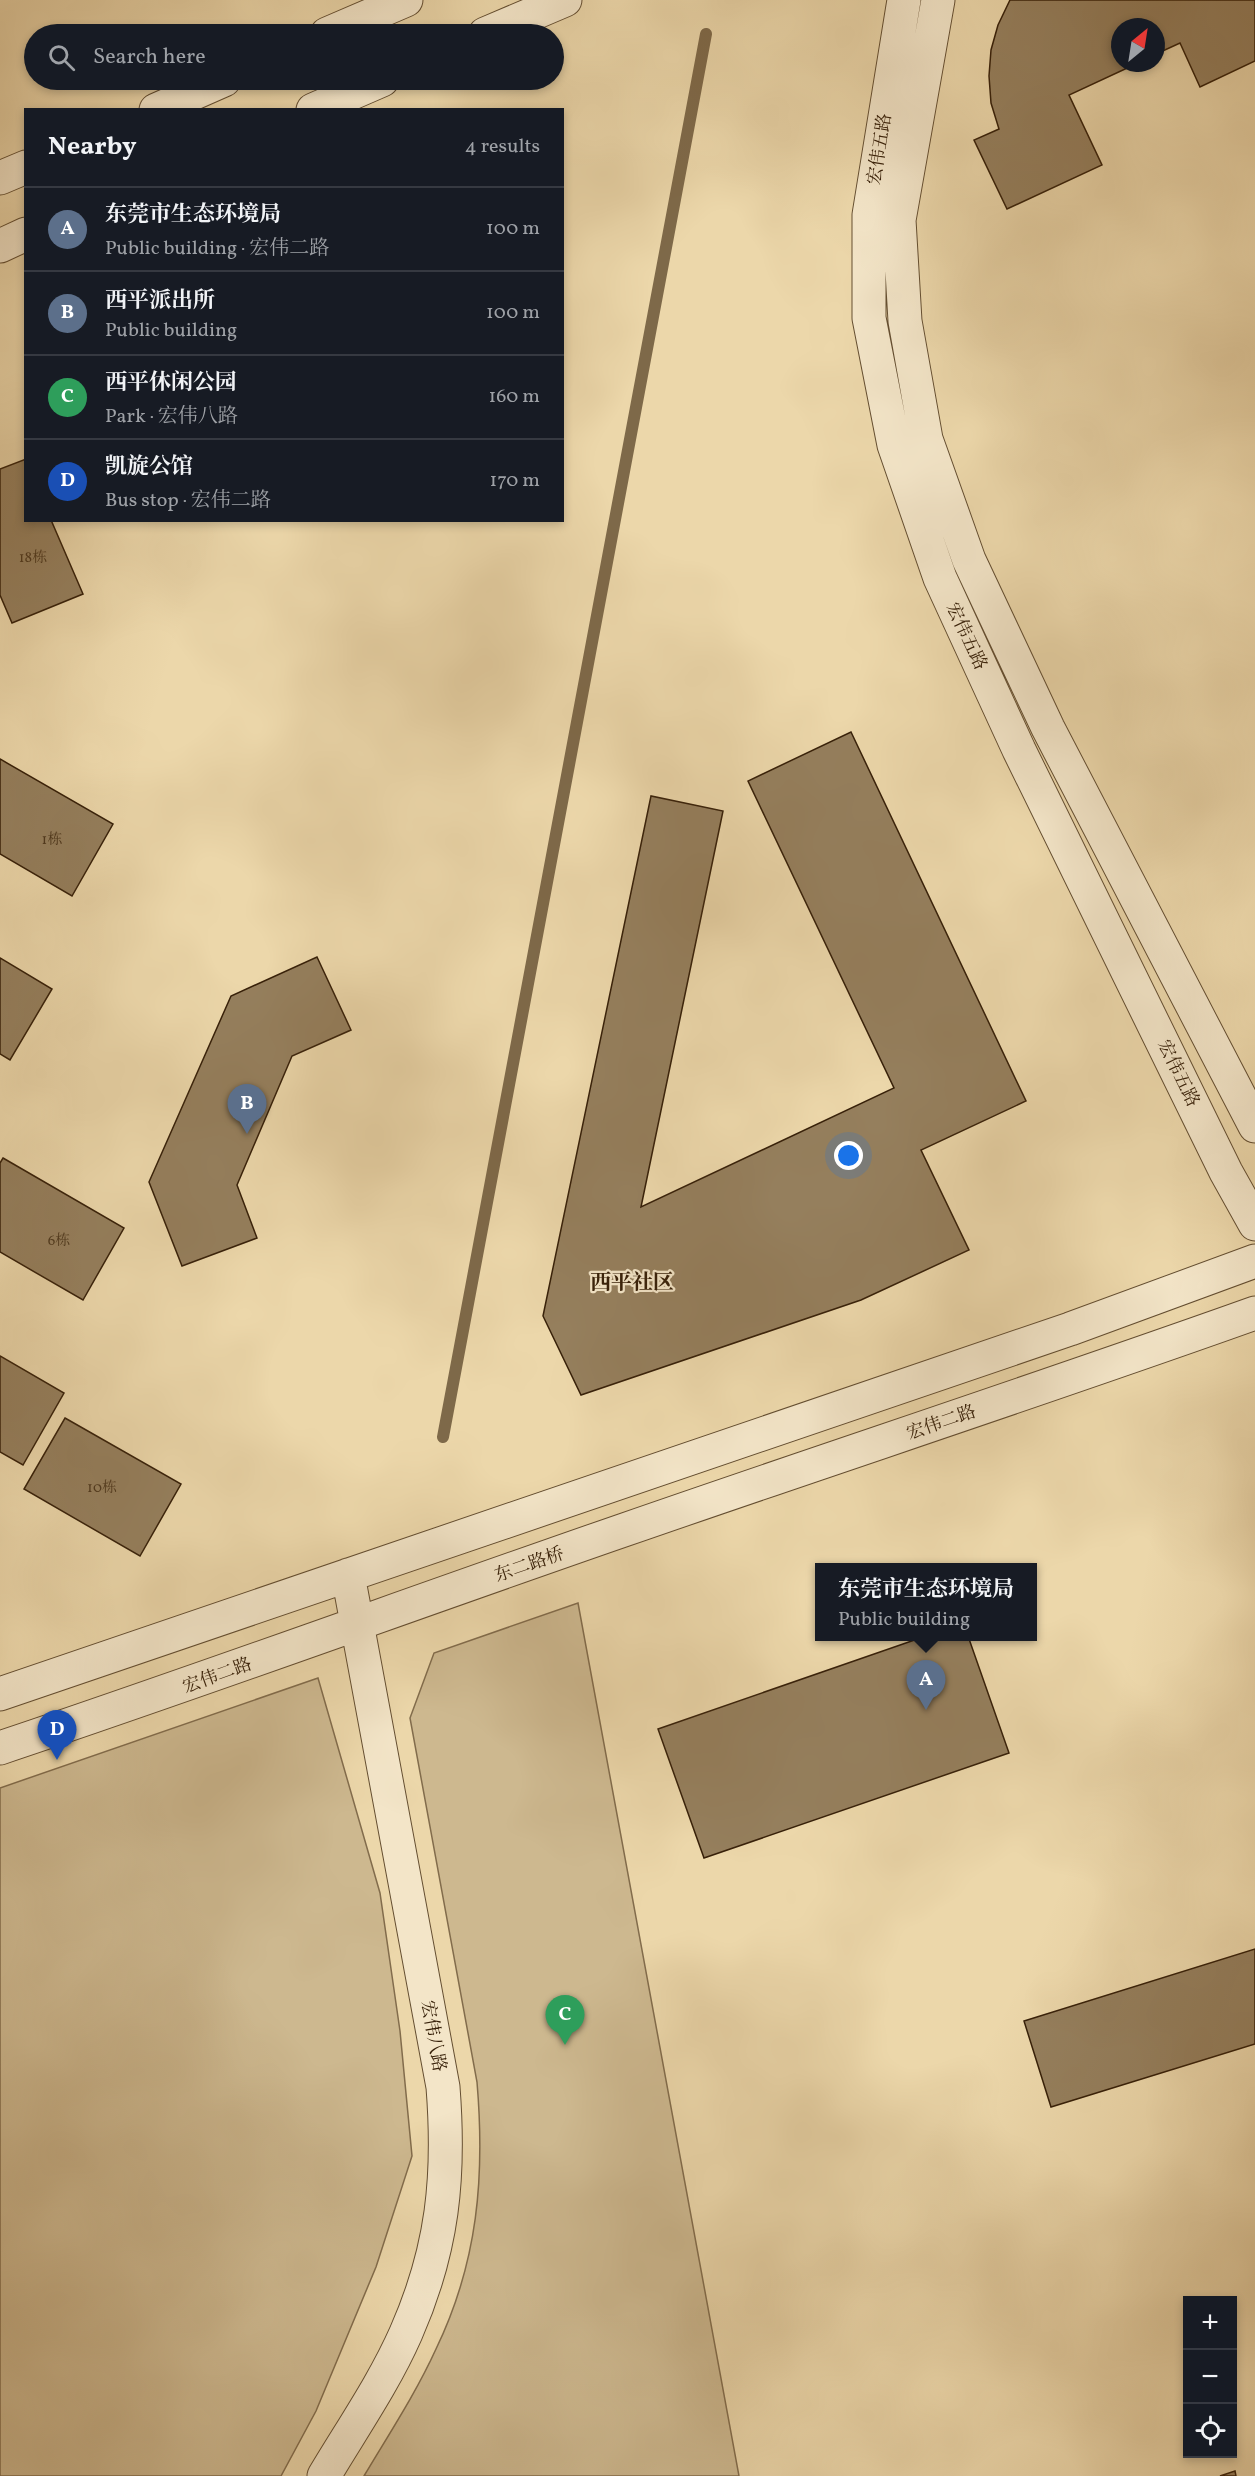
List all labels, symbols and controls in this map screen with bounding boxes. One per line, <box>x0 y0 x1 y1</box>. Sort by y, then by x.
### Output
north arrow <box>1111 18 1165 72</box>
search box <box>24 24 564 90</box>
icon: search <box>45 41 78 74</box>
text: Search here <box>93 42 206 73</box>
street label: 宏伟五路 <box>863 112 898 187</box>
text: Nearby <box>48 129 137 165</box>
text: 4 results <box>465 133 540 161</box>
text: 东莞市生态环境局 <box>105 200 281 231</box>
text: A <box>60 215 75 243</box>
text: 100 m <box>486 215 540 243</box>
text: Public building · 宏伟二路 <box>105 235 329 263</box>
text: 西平派出所 <box>105 286 215 317</box>
text: B <box>61 299 74 327</box>
text: 100 m <box>486 299 540 327</box>
text: Public building <box>105 317 237 345</box>
text: 西平休闲公园 <box>105 368 237 399</box>
text: C <box>61 383 74 411</box>
text: 160 m <box>488 383 540 411</box>
text: Park · 宏伟八路 <box>105 403 238 431</box>
text: 凯旋公馆 <box>105 452 193 483</box>
text: D <box>60 467 75 495</box>
text: 170 m <box>490 467 540 495</box>
text: Bus stop · 宏伟二路 <box>105 487 271 515</box>
house number: 18栋 <box>19 548 47 569</box>
street label: 宏伟五路 <box>939 599 992 675</box>
house number: 1栋 <box>42 830 62 851</box>
street label: 宏伟五路 <box>1151 1036 1205 1111</box>
pin: B <box>228 1084 266 1134</box>
your location <box>834 1141 863 1170</box>
house number: 6栋 <box>48 1231 70 1252</box>
district label: 西平社区 <box>590 1269 674 1298</box>
street label: 宏伟二路 <box>903 1400 980 1447</box>
house number: 10栋 <box>87 1478 117 1499</box>
street label: 东二路桥 <box>491 1542 568 1589</box>
popup <box>815 1563 1037 1641</box>
text: 东莞市生态环境局 <box>838 1575 1014 1606</box>
text: Public building <box>838 1606 970 1634</box>
street label: 宏伟二路 <box>179 1652 256 1700</box>
pin: A <box>906 1660 946 1710</box>
pin: D <box>38 1710 76 1760</box>
pin: C <box>546 1996 584 2045</box>
street label: 宏伟八路 <box>414 1999 451 2074</box>
map controls <box>1183 2296 1237 2458</box>
button: + <box>1183 2296 1237 2350</box>
button: − <box>1183 2350 1237 2404</box>
button: locate <box>1183 2404 1237 2458</box>

